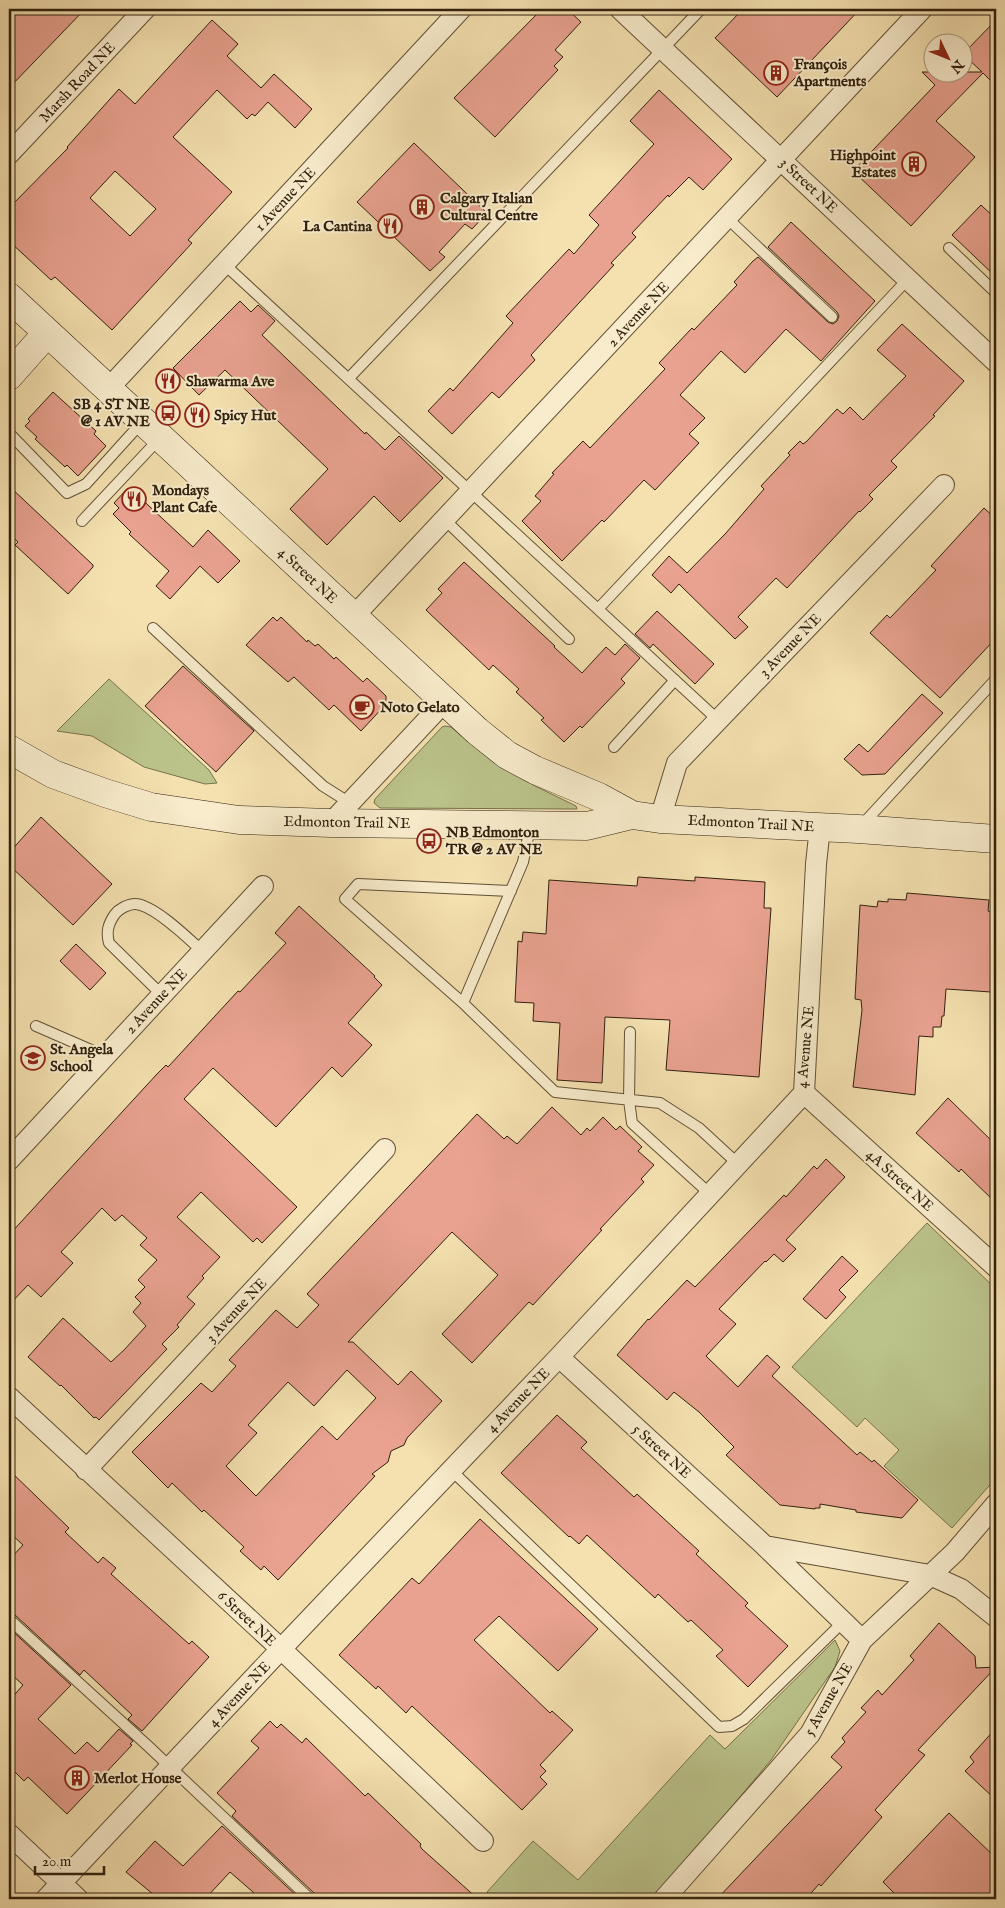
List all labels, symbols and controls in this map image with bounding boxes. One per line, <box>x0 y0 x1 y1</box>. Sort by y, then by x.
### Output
north arrow <box>922 32 972 82</box>
street label: Marsh Road NE <box>35 38 120 127</box>
place label: François Apartments <box>793 55 867 91</box>
text: N <box>946 55 968 77</box>
building icon: François Apartments <box>763 60 789 86</box>
place label: Highpoint Estates <box>830 146 897 182</box>
building icon: Highpoint Estates <box>901 151 927 177</box>
street label: 3 Street NE <box>776 154 842 217</box>
street label: 1 Avenue NE <box>251 163 320 236</box>
place label: Calgary Italian Cultural Centre <box>440 189 538 225</box>
building icon: Calgary Italian Cultural Centre <box>409 194 435 220</box>
restaurant icon: La Cantina <box>377 213 403 239</box>
place label: La Cantina <box>303 217 373 236</box>
street label: 2 Avenue NE <box>603 278 674 351</box>
restaurant icon: Shawarma Ave <box>155 368 181 394</box>
place label: Shawarma Ave <box>186 372 275 391</box>
place label: SB 4 ST NE @ 1 AV NE <box>73 395 151 431</box>
bus stop icon: SB 4 ST NE @ 1 AV NE <box>155 400 181 426</box>
restaurant icon: Spicy Hut <box>184 402 210 428</box>
place label: Spicy Hut <box>214 406 277 425</box>
place label: Mondays Plant Cafe <box>152 481 217 517</box>
restaurant icon: Mondays Plant Cafe <box>121 486 147 512</box>
street label: 4 Street NE <box>274 543 341 608</box>
street label: 3 Avenue NE <box>755 609 825 681</box>
cafe icon: Noto Gelato <box>349 694 375 720</box>
place label: Noto Gelato <box>379 698 460 717</box>
street label: Edmonton Trail NE <box>687 811 815 836</box>
street label: Edmonton Trail NE <box>283 812 411 833</box>
place label: NB Edmonton TR @ 2 AV NE <box>445 823 543 859</box>
bus stop icon: NB Edmonton TR @ 2 AV NE <box>416 828 442 854</box>
street label: 2 Avenue NE <box>121 965 192 1038</box>
street label: 4 Avenue NE <box>792 1005 819 1089</box>
place label: St. Angela School <box>50 1040 114 1076</box>
school or university icon: St. Angela School <box>20 1045 46 1071</box>
street label: 4A Street NE <box>862 1145 937 1216</box>
street label: 3 Avenue NE <box>202 1274 271 1347</box>
street label: 4 Avenue NE <box>483 1364 554 1437</box>
street label: 5 Street NE <box>628 1420 695 1483</box>
street label: 6 Street NE <box>213 1586 280 1650</box>
street label: 4 Avenue NE <box>204 1657 275 1731</box>
street label: 5 Avenue NE <box>800 1659 857 1739</box>
building icon: Merlot House <box>64 1765 90 1791</box>
place label: Merlot House <box>94 1769 182 1788</box>
scale bar <box>35 1843 104 1875</box>
text: 20 m <box>42 1852 72 1871</box>

